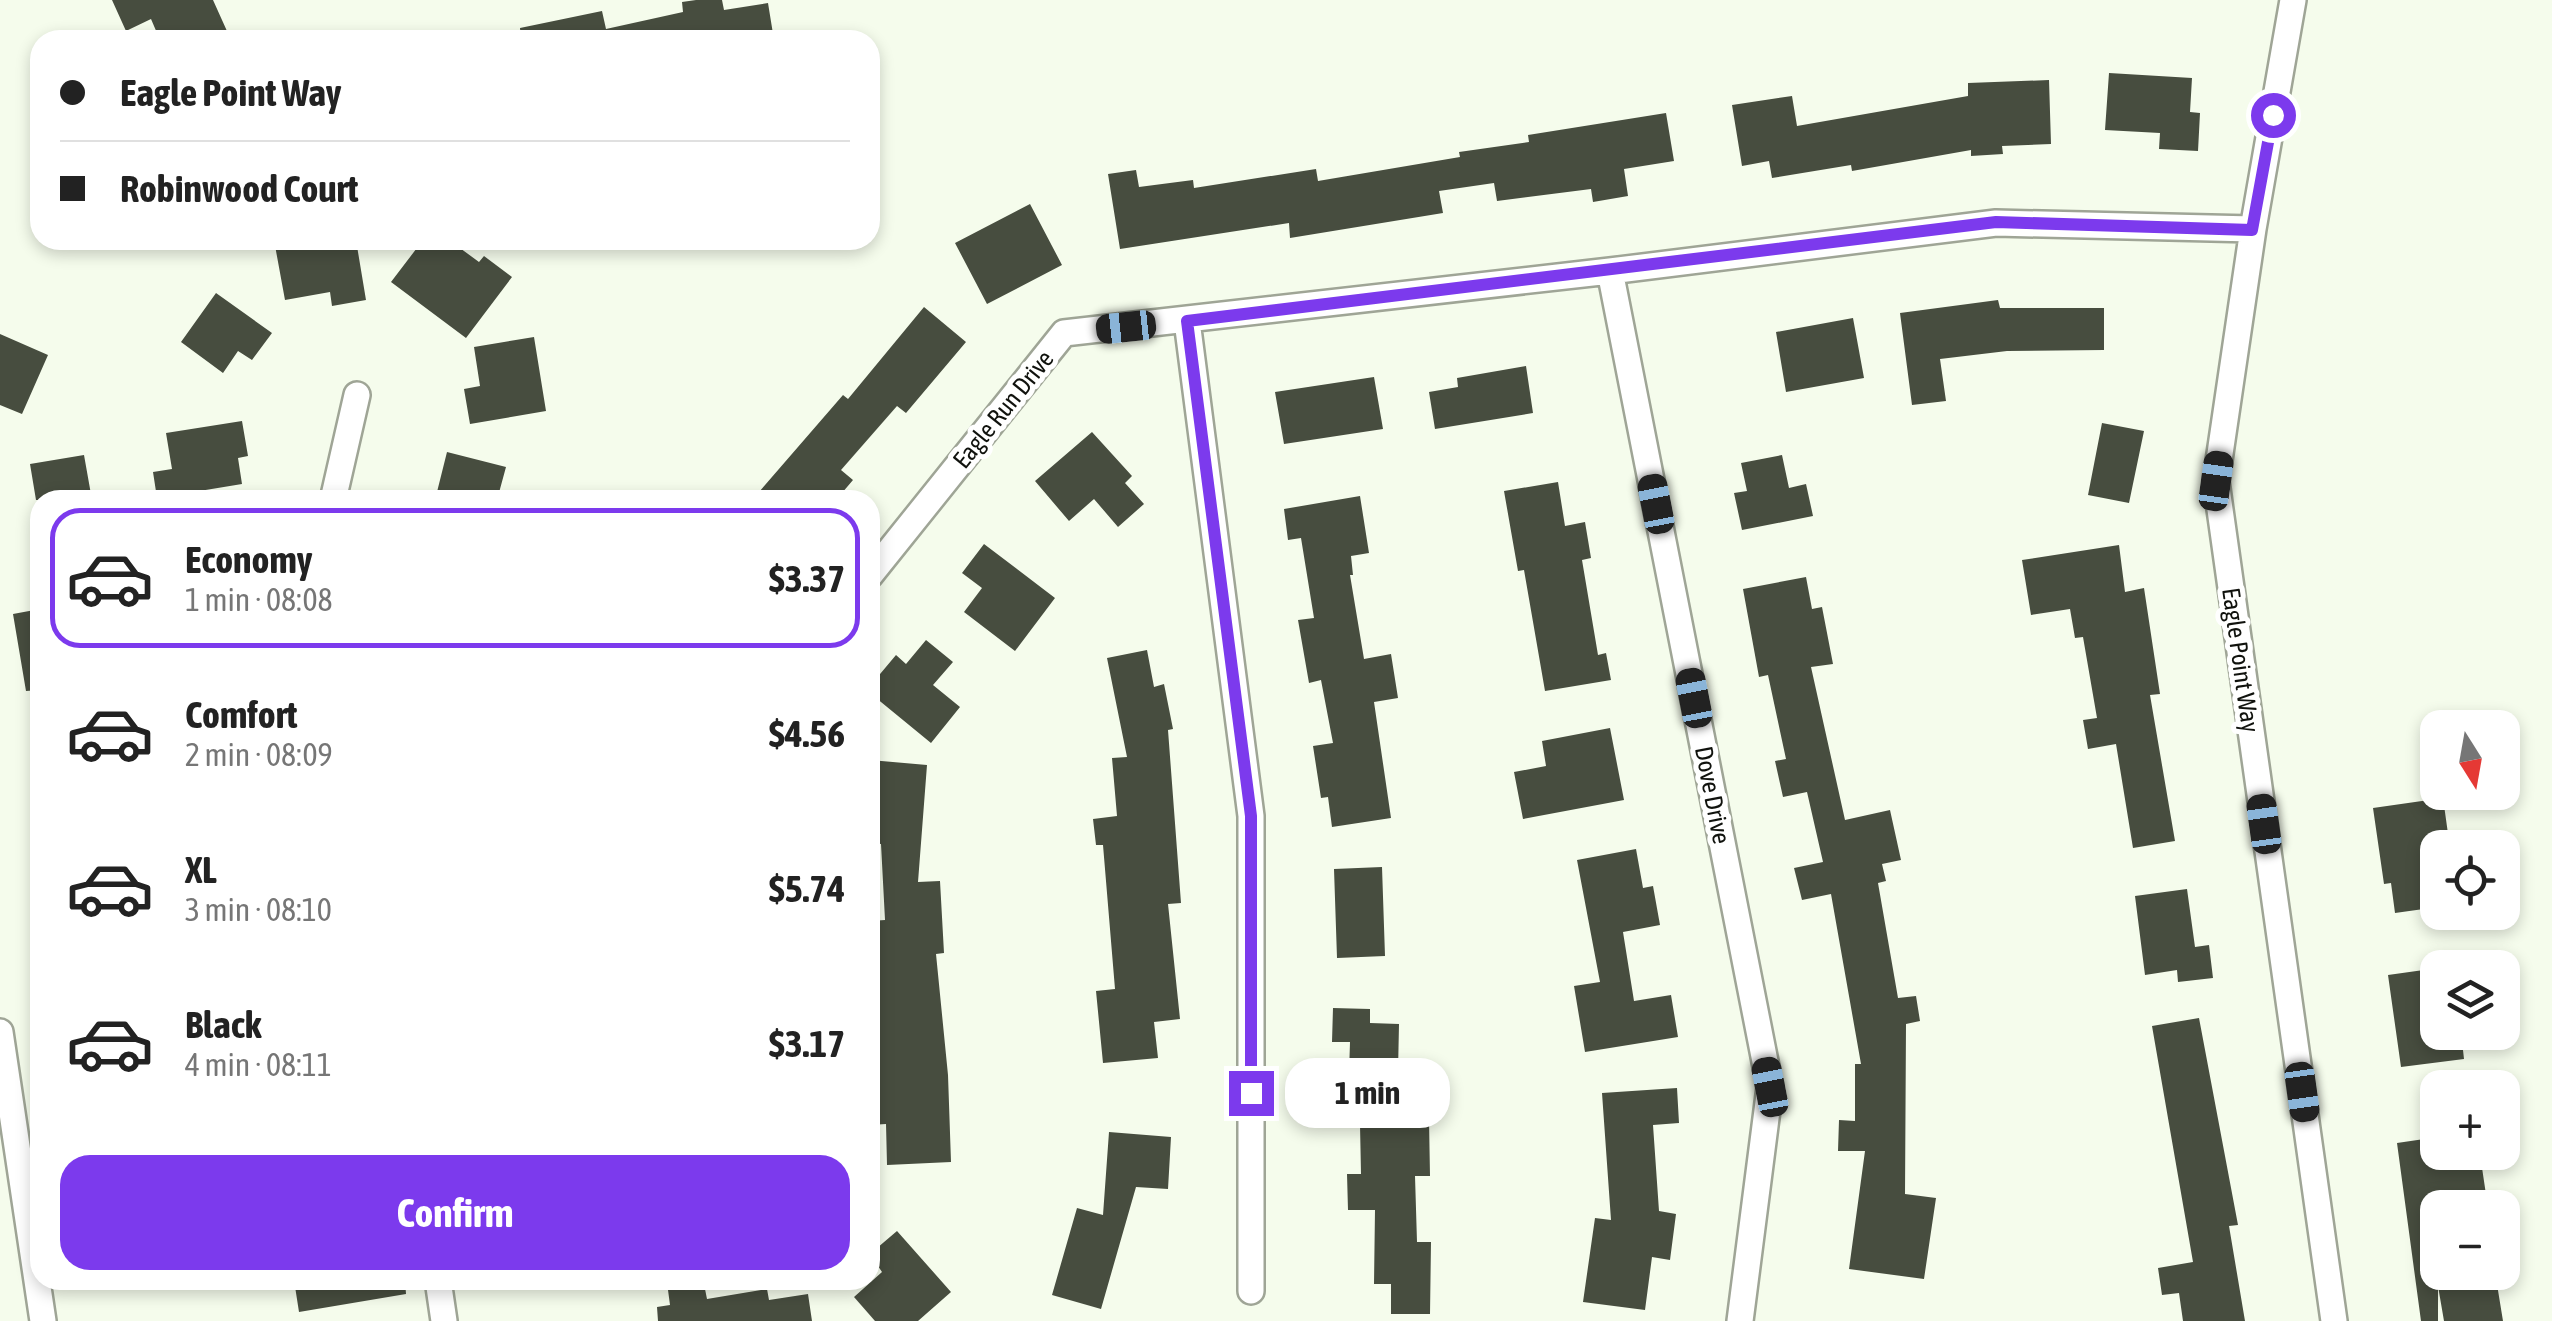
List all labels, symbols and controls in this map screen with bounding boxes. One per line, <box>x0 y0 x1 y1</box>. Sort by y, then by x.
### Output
text: Eagle Point Way <box>120 71 342 114</box>
route start <box>2251 93 2296 138</box>
text: Robinwood Court <box>120 167 358 210</box>
car <box>1095 309 1157 345</box>
street label: Eagle Run Drive <box>947 345 1059 473</box>
car <box>2197 449 2235 513</box>
car <box>1636 472 1676 536</box>
icon: car <box>65 533 155 623</box>
text: Economy <box>185 538 312 581</box>
text: $3.37 <box>769 557 845 600</box>
text: 1 min · 08:08 <box>185 581 332 618</box>
street label: Eagle Point Way <box>2217 586 2265 734</box>
car <box>1674 666 1714 730</box>
icon: car <box>65 688 155 778</box>
text: Comfort <box>185 693 297 736</box>
north arrow <box>2420 710 2520 810</box>
map controls <box>2420 710 2520 1290</box>
text: $4.56 <box>769 712 845 755</box>
text: 2 min · 08:09 <box>185 736 332 773</box>
street label: Dove Drive <box>1690 744 1736 846</box>
car <box>2245 792 2283 856</box>
button: locate <box>2420 830 2520 930</box>
icon: car <box>65 843 155 933</box>
text: XL <box>185 848 217 891</box>
text: $5.74 <box>769 867 845 910</box>
text: 3 min · 08:10 <box>185 891 332 928</box>
button: layers <box>2420 950 2520 1050</box>
icon: car <box>65 998 155 1088</box>
text: Black <box>185 1003 262 1046</box>
text: $3.17 <box>769 1022 845 1065</box>
text: 4 min · 08:11 <box>185 1046 332 1083</box>
car <box>1750 1055 1790 1119</box>
callout: 1 min <box>1286 1058 1451 1128</box>
car <box>2283 1060 2321 1124</box>
button: + <box>2420 1070 2520 1170</box>
route end <box>1229 1071 1274 1116</box>
text: 1 min <box>1335 1074 1400 1111</box>
button: Confirm <box>60 1155 850 1270</box>
button: − <box>2420 1190 2520 1290</box>

